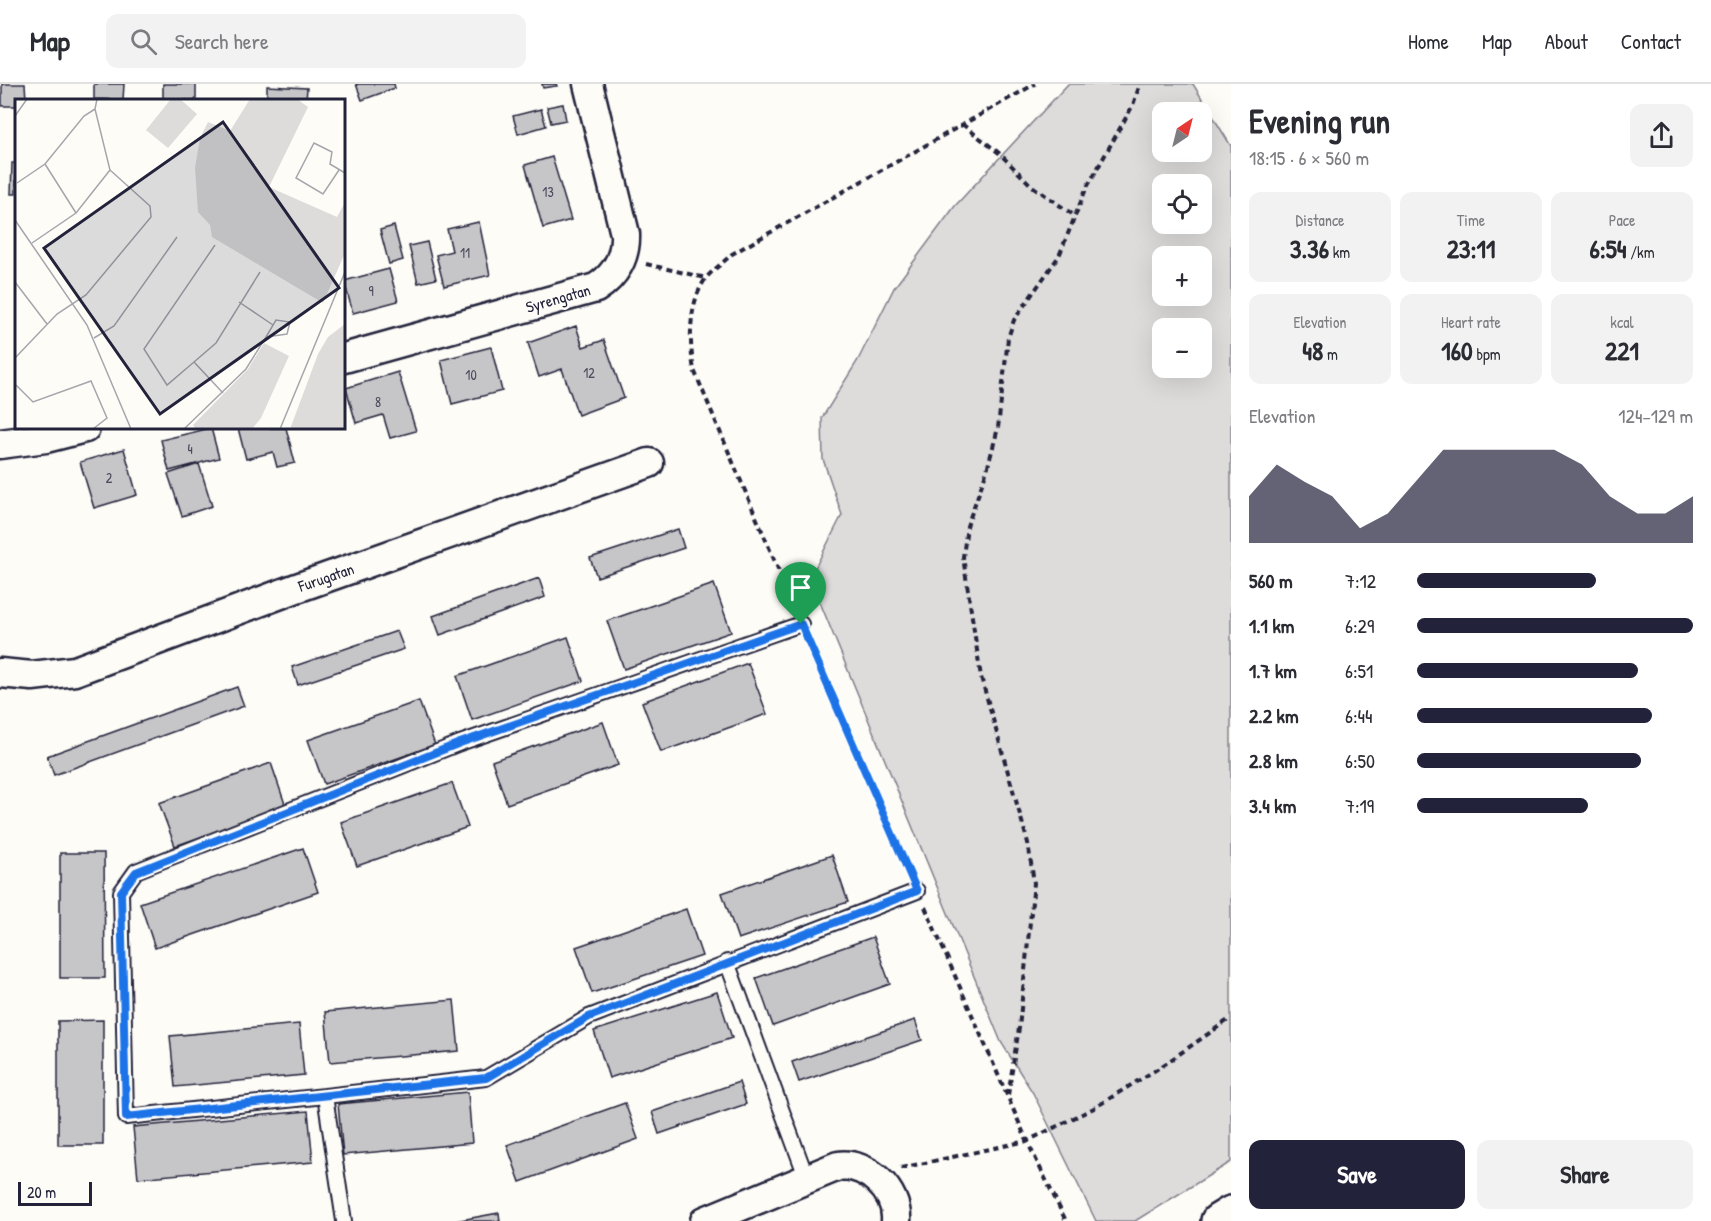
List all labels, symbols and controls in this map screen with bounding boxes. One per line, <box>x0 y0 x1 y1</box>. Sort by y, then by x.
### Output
search box <box>106 14 526 68</box>
text: Map <box>30 22 70 60</box>
icon: search <box>127 25 160 58</box>
text: Search here <box>175 26 269 56</box>
text: Home <box>1408 27 1449 56</box>
text: Map <box>1482 27 1512 56</box>
text: About <box>1545 27 1588 56</box>
text: Contact <box>1621 27 1681 56</box>
inset map <box>15 99 345 429</box>
text: Evening run <box>1249 99 1390 143</box>
north arrow <box>1152 102 1212 162</box>
map controls <box>1152 102 1212 378</box>
button: share <box>1630 104 1693 167</box>
text: 18:15 · 6 × 560 m <box>1249 144 1369 171</box>
button: locate <box>1152 174 1212 234</box>
house number: 13 <box>542 182 554 201</box>
text: Distance <box>1296 209 1344 231</box>
text: Time <box>1457 209 1485 231</box>
text: Pace <box>1609 209 1635 231</box>
text: 3.36 <box>1290 231 1329 266</box>
text: 23:11 <box>1447 231 1495 266</box>
text: 6:54 <box>1589 231 1627 266</box>
text: km <box>1329 241 1350 263</box>
text: /km <box>1627 241 1655 263</box>
house number: 11 <box>460 243 470 262</box>
button: + <box>1152 246 1212 306</box>
street label: Syrengatan <box>523 278 593 318</box>
house number: 9 <box>368 281 374 300</box>
text: Elevation <box>1293 311 1347 333</box>
text: Heart rate <box>1441 311 1501 333</box>
text: kcal <box>1610 311 1634 333</box>
button: − <box>1152 318 1212 378</box>
text: 48 <box>1302 333 1323 368</box>
text: 160 <box>1441 333 1473 368</box>
text: 221 <box>1605 333 1639 368</box>
text: m <box>1323 343 1338 365</box>
text: bpm <box>1473 343 1501 365</box>
house number: 12 <box>583 363 595 382</box>
house number: 10 <box>465 365 477 384</box>
house number: 8 <box>375 392 381 411</box>
text: Elevation <box>1249 402 1315 429</box>
text: 124–129 m <box>1618 402 1693 429</box>
house number: 4 <box>187 439 193 458</box>
house number: 2 <box>106 468 113 487</box>
street label: Furugatan <box>294 557 357 597</box>
pin <box>775 562 826 624</box>
text: 560 m <box>1249 567 1293 594</box>
text: 7:12 <box>1345 567 1376 594</box>
icon: arrive <box>784 571 817 604</box>
text: 1.1 km <box>1249 612 1294 639</box>
text: 6:29 <box>1345 612 1374 639</box>
text: 1.7 km <box>1249 657 1297 684</box>
text: 6:51 <box>1345 657 1373 684</box>
text: 2.2 km <box>1249 702 1299 729</box>
text: 6:44 <box>1345 702 1373 729</box>
text: 2.8 km <box>1249 747 1298 774</box>
text: 6:50 <box>1345 747 1375 774</box>
text: 3.4 km <box>1249 792 1296 819</box>
text: 7:19 <box>1345 792 1374 819</box>
button: Save <box>1249 1140 1465 1209</box>
button: Share <box>1477 1140 1693 1209</box>
scale bar <box>18 1179 92 1206</box>
text: 20 m <box>27 1181 56 1203</box>

